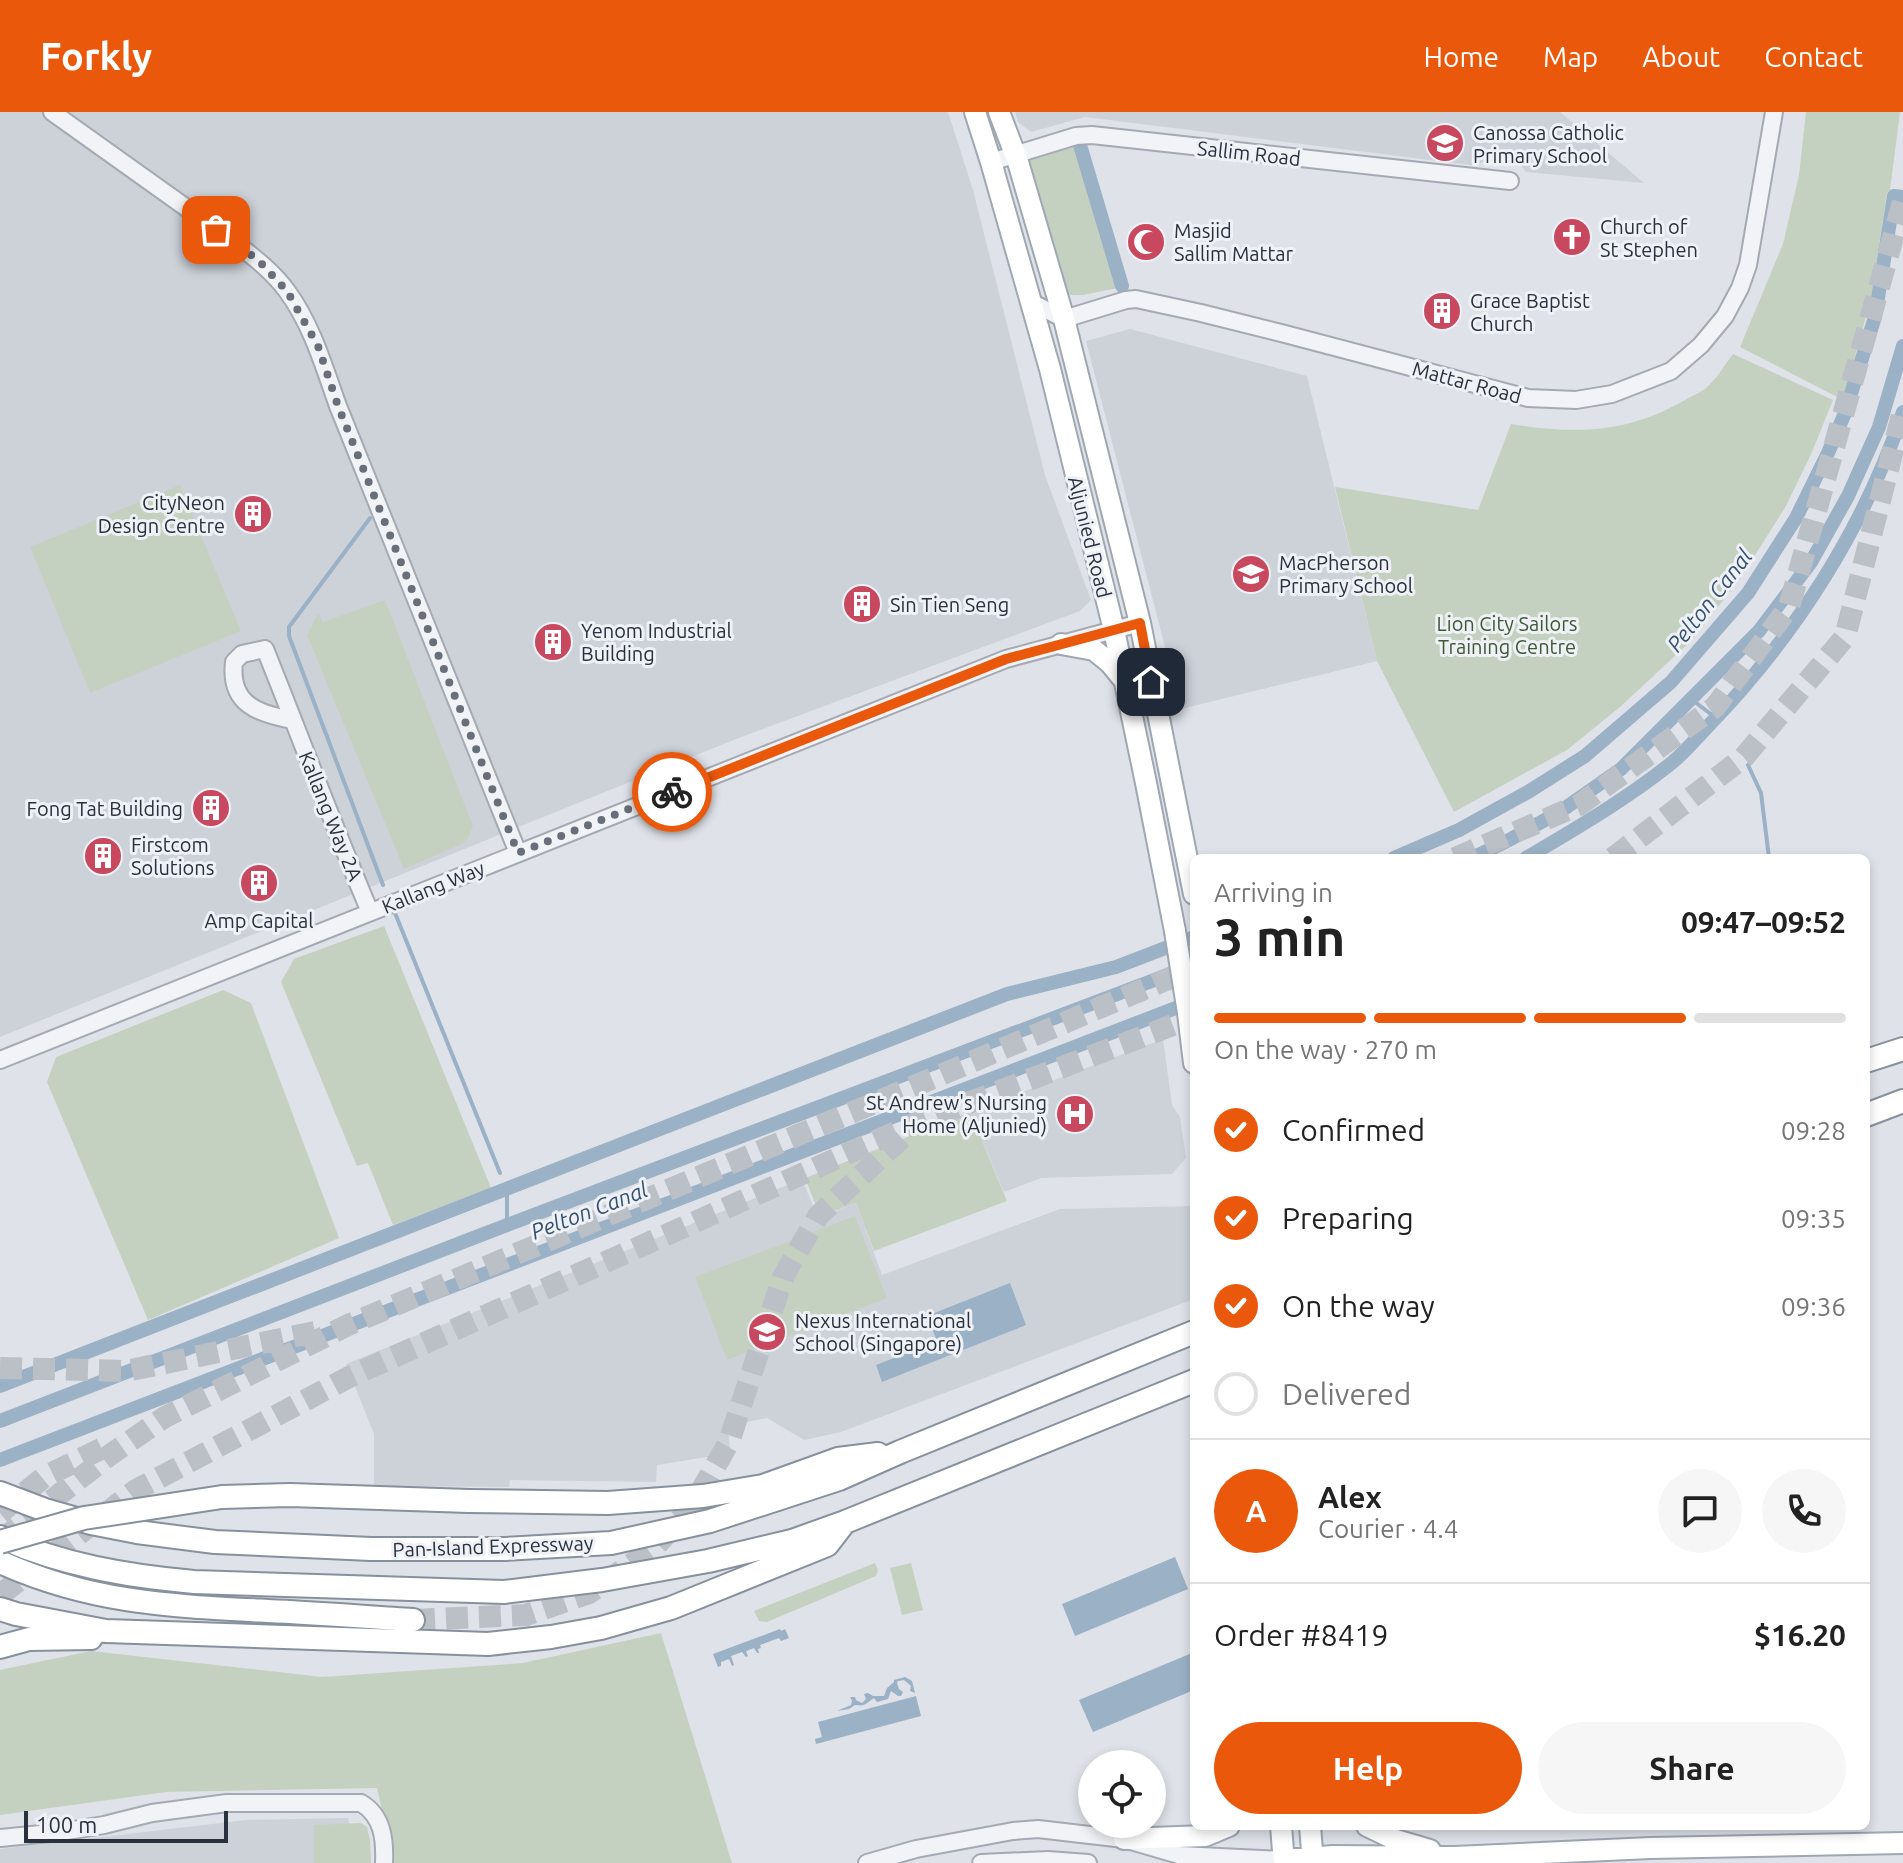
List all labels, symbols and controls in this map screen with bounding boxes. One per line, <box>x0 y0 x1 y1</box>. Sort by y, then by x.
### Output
text: Forkly <box>40 35 152 77</box>
text: Home <box>1424 41 1499 72</box>
text: Map <box>1543 41 1598 72</box>
text: About <box>1642 41 1720 72</box>
text: Contact <box>1764 41 1863 72</box>
place label: Canossa Catholic Primary School <box>1473 121 1624 167</box>
school or university icon: Canossa Catholic Primary School <box>1424 122 1466 164</box>
street label: Sallim Road <box>1196 136 1302 170</box>
pin <box>182 196 250 264</box>
icon: bag <box>194 208 238 252</box>
place label: Church of St Stephen <box>1600 215 1698 261</box>
church icon: Church of St Stephen <box>1551 216 1593 258</box>
place label: Masjid Sallim Mattar <box>1174 219 1294 265</box>
mosque icon: Masjid Sallim Mattar <box>1125 221 1167 263</box>
place label: Grace Baptist Church <box>1470 289 1590 335</box>
building icon: Grace Baptist Church <box>1421 290 1463 332</box>
street label: Mattar Road <box>1410 356 1524 408</box>
street label: Aljunied Road <box>1064 474 1116 600</box>
place label: CityNeon Design Centre <box>98 491 225 537</box>
building icon: CityNeon Design Centre <box>232 493 274 535</box>
water label: Pelton Canal <box>1661 544 1757 656</box>
place label: MacPherson Primary School <box>1279 551 1413 597</box>
school or university icon: MacPherson Primary School <box>1230 553 1272 595</box>
building icon: Sin Tien Seng <box>841 583 883 625</box>
place label: Sin Tien Seng <box>890 593 1009 616</box>
park label: Lion City Sailors Training Centre <box>1437 612 1577 658</box>
place label: Yenom Industrial Building <box>581 619 732 665</box>
building icon: Yenom Industrial Building <box>532 621 574 663</box>
pin <box>1117 648 1185 716</box>
icon: home <box>1129 660 1173 704</box>
street label: Kallang Way 2A <box>295 748 367 884</box>
courier <box>632 752 712 832</box>
icon: bike <box>650 770 694 814</box>
building icon: Fong Tat Building <box>190 787 232 829</box>
place label: Fong Tat Building <box>27 797 183 820</box>
place label: Firstcom Solutions <box>131 833 214 879</box>
building icon: Firstcom Solutions <box>82 835 124 877</box>
street label: Kallang Way <box>378 856 488 918</box>
building icon: Amp Capital <box>238 862 280 904</box>
text: Arriving in <box>1214 878 1333 907</box>
text: 09:47–09:52 <box>1681 905 1846 939</box>
text: 3 min <box>1214 908 1345 966</box>
place label: Amp Capital <box>205 909 314 932</box>
text: On the way · 270 m <box>1214 1035 1437 1064</box>
place label: St Andrew's Nursing Home (Aljunied) <box>866 1091 1047 1137</box>
hospital icon: St Andrew's Nursing Home (Aljunied) <box>1054 1093 1096 1135</box>
icon: check <box>1214 1108 1258 1152</box>
text: Confirmed <box>1282 1113 1425 1147</box>
text: 09:28 <box>1781 1116 1846 1145</box>
water label: Pelton Canal <box>527 1176 651 1244</box>
icon: check <box>1214 1196 1258 1240</box>
text: Preparing <box>1282 1201 1414 1235</box>
text: 09:35 <box>1781 1204 1846 1233</box>
icon: check <box>1214 1284 1258 1328</box>
text: On the way <box>1282 1289 1435 1323</box>
text: 09:36 <box>1781 1292 1846 1321</box>
place label: Nexus International School (Singapore) <box>795 1309 971 1355</box>
school or university icon: Nexus International School (Singapore) <box>746 1311 788 1353</box>
text: Delivered <box>1282 1377 1411 1411</box>
button: chat <box>1658 1469 1742 1553</box>
button: phone <box>1762 1469 1846 1553</box>
text: Alex <box>1318 1480 1382 1514</box>
text: A <box>1245 1494 1267 1528</box>
text: Courier · 4.4 <box>1318 1514 1458 1543</box>
street label: Pan-Island Expressway <box>392 1531 594 1561</box>
text: Order #8419 <box>1214 1618 1388 1652</box>
text: $16.20 <box>1754 1618 1846 1652</box>
button: Help <box>1214 1722 1522 1814</box>
button: Share <box>1538 1722 1846 1814</box>
map controls <box>1078 1750 1166 1838</box>
button: locate <box>1078 1750 1166 1838</box>
scale bar <box>24 1807 228 1843</box>
text: 100 m <box>36 1812 97 1837</box>

